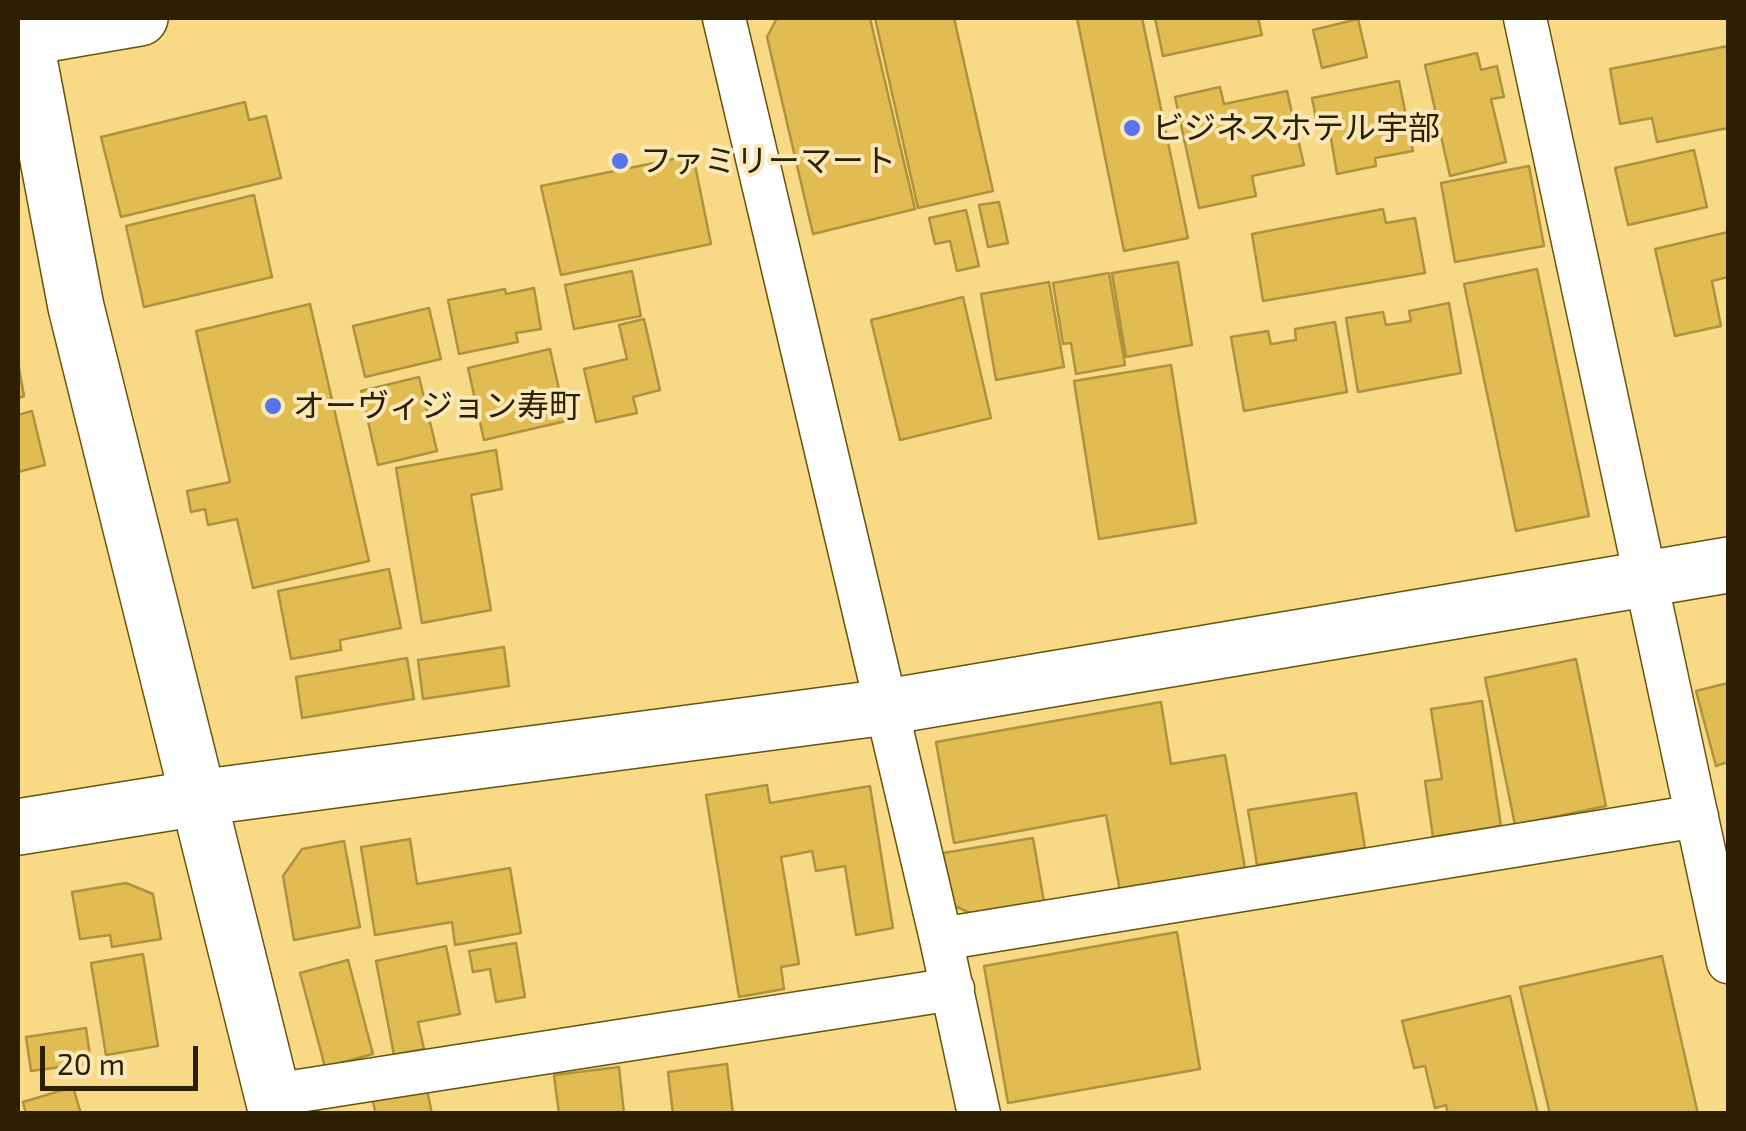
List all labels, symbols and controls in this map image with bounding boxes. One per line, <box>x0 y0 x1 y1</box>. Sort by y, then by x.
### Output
place label: ビジネスホテル宇部 <box>1152 109 1440 147</box>
marker: ビジネスホテル宇部 <box>1121 117 1143 139</box>
place label: ファミリーマート <box>640 142 896 180</box>
marker: ファミリーマート <box>609 150 631 172</box>
place label: オーヴィジョン寿町 <box>293 387 581 425</box>
marker: オーヴィジョン寿町 <box>262 395 284 417</box>
scale bar <box>45 1026 202 1088</box>
text: 20 m <box>57 1045 125 1081</box>

